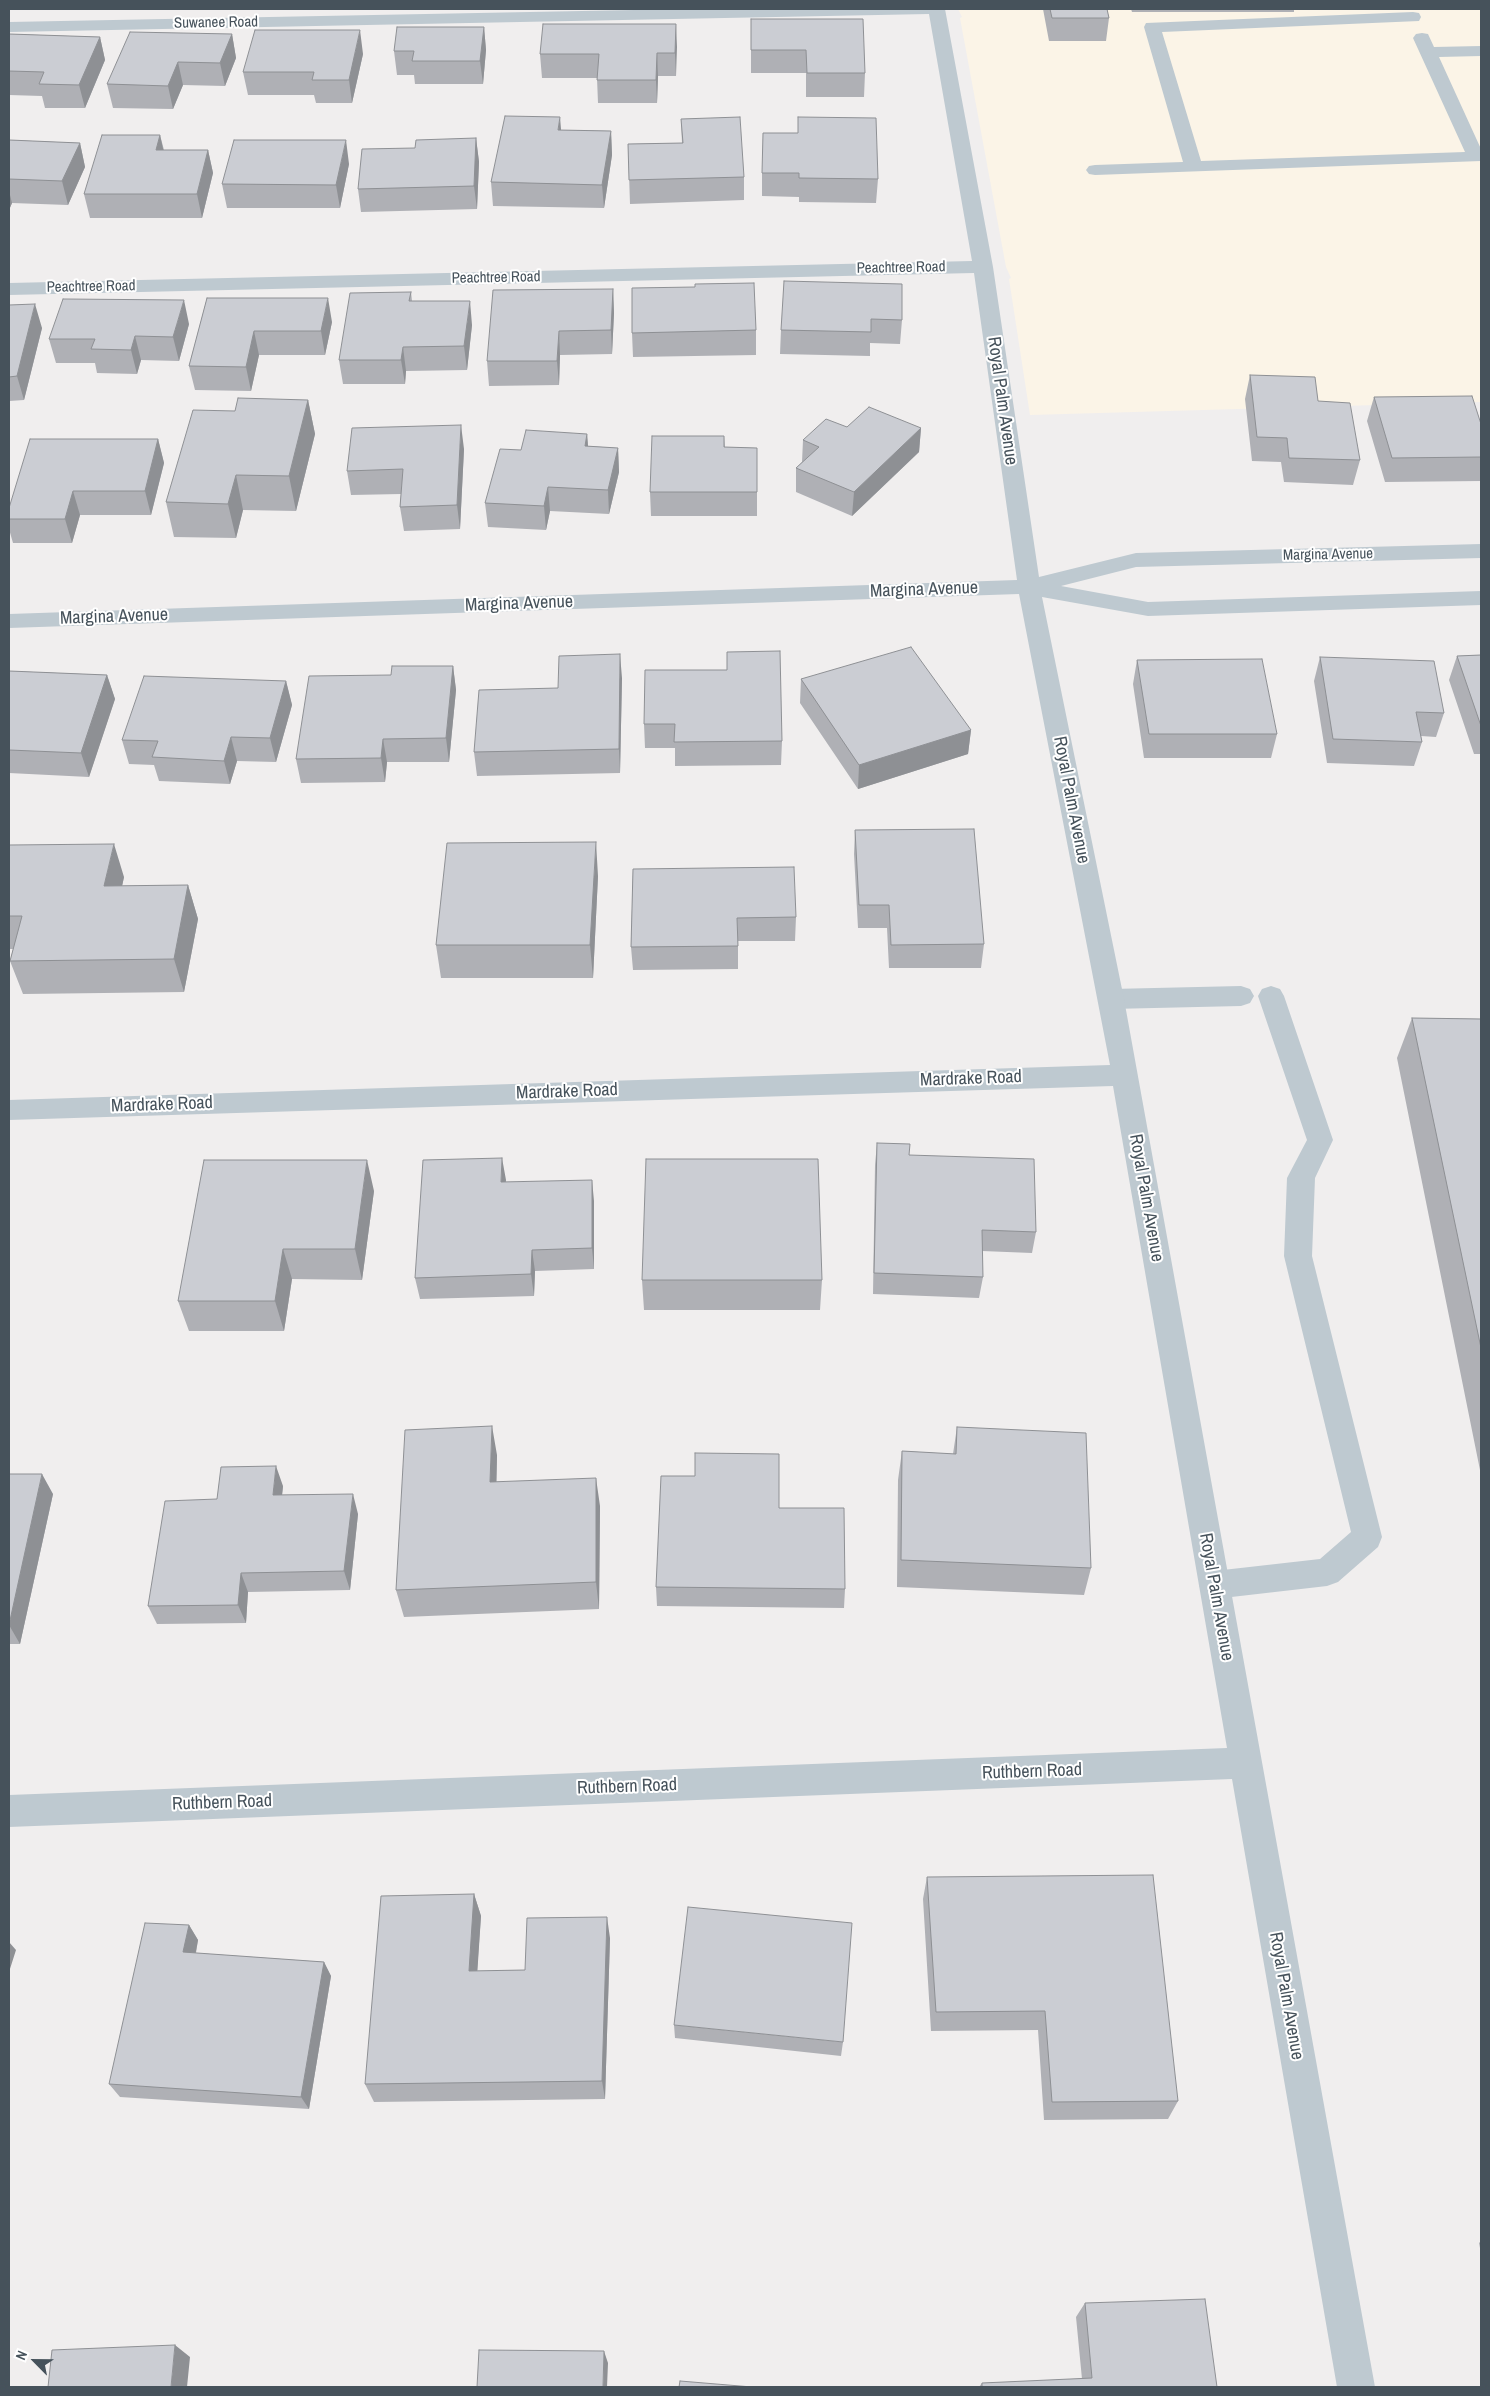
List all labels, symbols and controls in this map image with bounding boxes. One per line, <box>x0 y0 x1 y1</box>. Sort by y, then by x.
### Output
street label: Suwanee Road <box>174 13 258 33</box>
street label: Peachtree Road <box>856 258 946 278</box>
street label: Peachtree Road <box>451 268 541 288</box>
street label: Peachtree Road <box>46 277 136 297</box>
street label: Royal Palm Avenue <box>982 335 1022 467</box>
street label: Margina Avenue <box>1283 545 1373 565</box>
street label: Margina Avenue <box>870 577 978 603</box>
street label: Margina Avenue <box>465 591 573 617</box>
street label: Margina Avenue <box>60 604 168 630</box>
street label: Royal Palm Avenue <box>1048 734 1094 866</box>
street label: Mardrake Road <box>920 1066 1022 1092</box>
street label: Mardrake Road <box>516 1079 618 1105</box>
street label: Mardrake Road <box>111 1092 213 1118</box>
street label: Royal Palm Avenue <box>1124 1132 1168 1264</box>
street label: Royal Palm Avenue <box>1194 1531 1238 1663</box>
street label: Ruthbern Road <box>982 1759 1082 1785</box>
street label: Ruthbern Road <box>577 1774 677 1800</box>
street label: Ruthbern Road <box>172 1790 272 1816</box>
street label: Royal Palm Avenue <box>1264 1930 1308 2062</box>
north arrow <box>10 2336 60 2386</box>
text: N <box>11 2348 31 2362</box>

